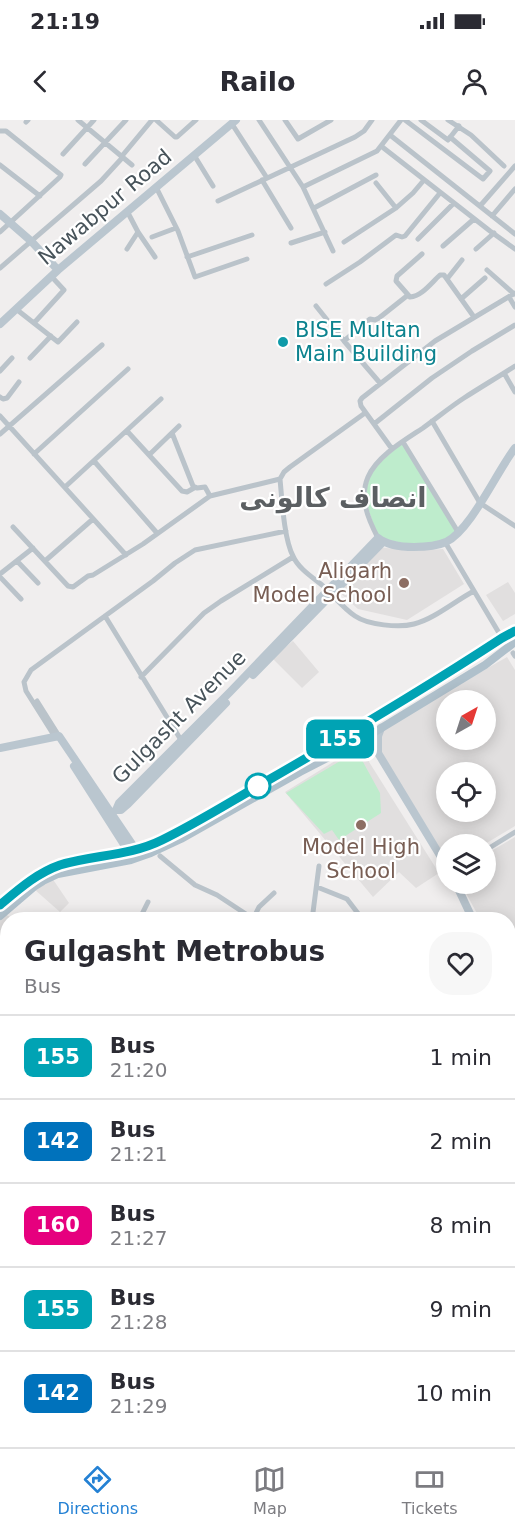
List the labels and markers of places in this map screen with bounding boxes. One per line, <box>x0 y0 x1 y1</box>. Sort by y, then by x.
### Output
place label: BISE Multan Main Building <box>295 318 437 366</box>
marker: BISE Multan Main Building <box>276 335 290 349</box>
place label: Aligarh Model School <box>253 559 392 607</box>
marker: Aligarh Model School <box>397 576 411 590</box>
unlabelled marker <box>245 773 271 799</box>
marker: Model High School <box>354 818 368 832</box>
place label: Model High School <box>302 835 420 883</box>

